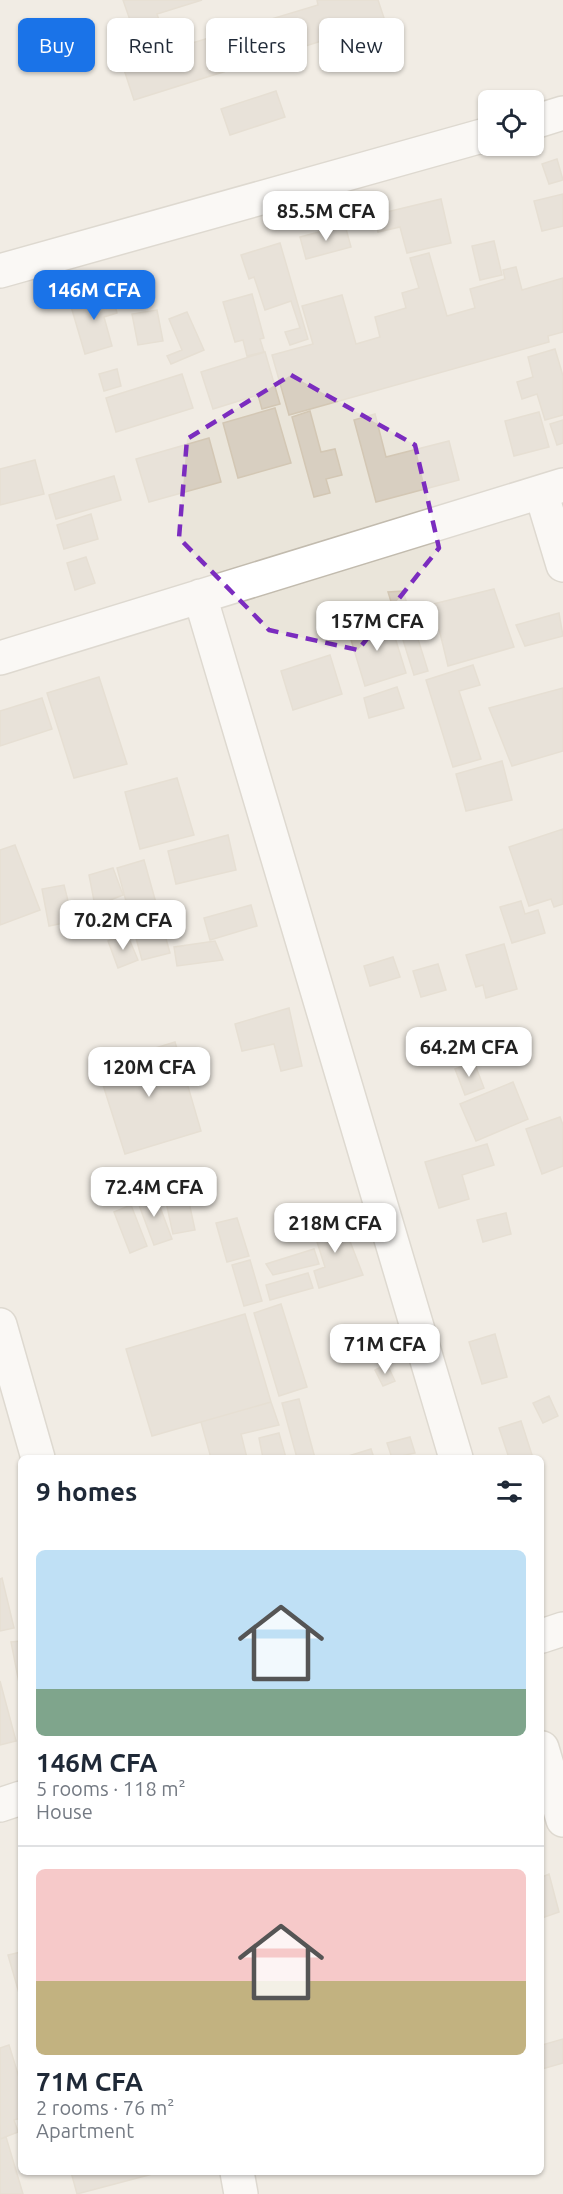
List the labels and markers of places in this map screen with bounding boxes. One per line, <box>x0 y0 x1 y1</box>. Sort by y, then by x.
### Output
pin: 85.5M CFA <box>257 191 395 242</box>
pin: 146M CFA <box>32 270 156 321</box>
pin: 157M CFA <box>315 601 439 652</box>
pin: 70.2M CFA <box>54 900 192 951</box>
pin: 64.2M CFA <box>400 1027 538 1078</box>
pin: 120M CFA <box>87 1047 211 1098</box>
pin: 72.4M CFA <box>85 1167 223 1218</box>
pin: 218M CFA <box>273 1203 397 1254</box>
pin: 71M CFA <box>330 1324 440 1375</box>

